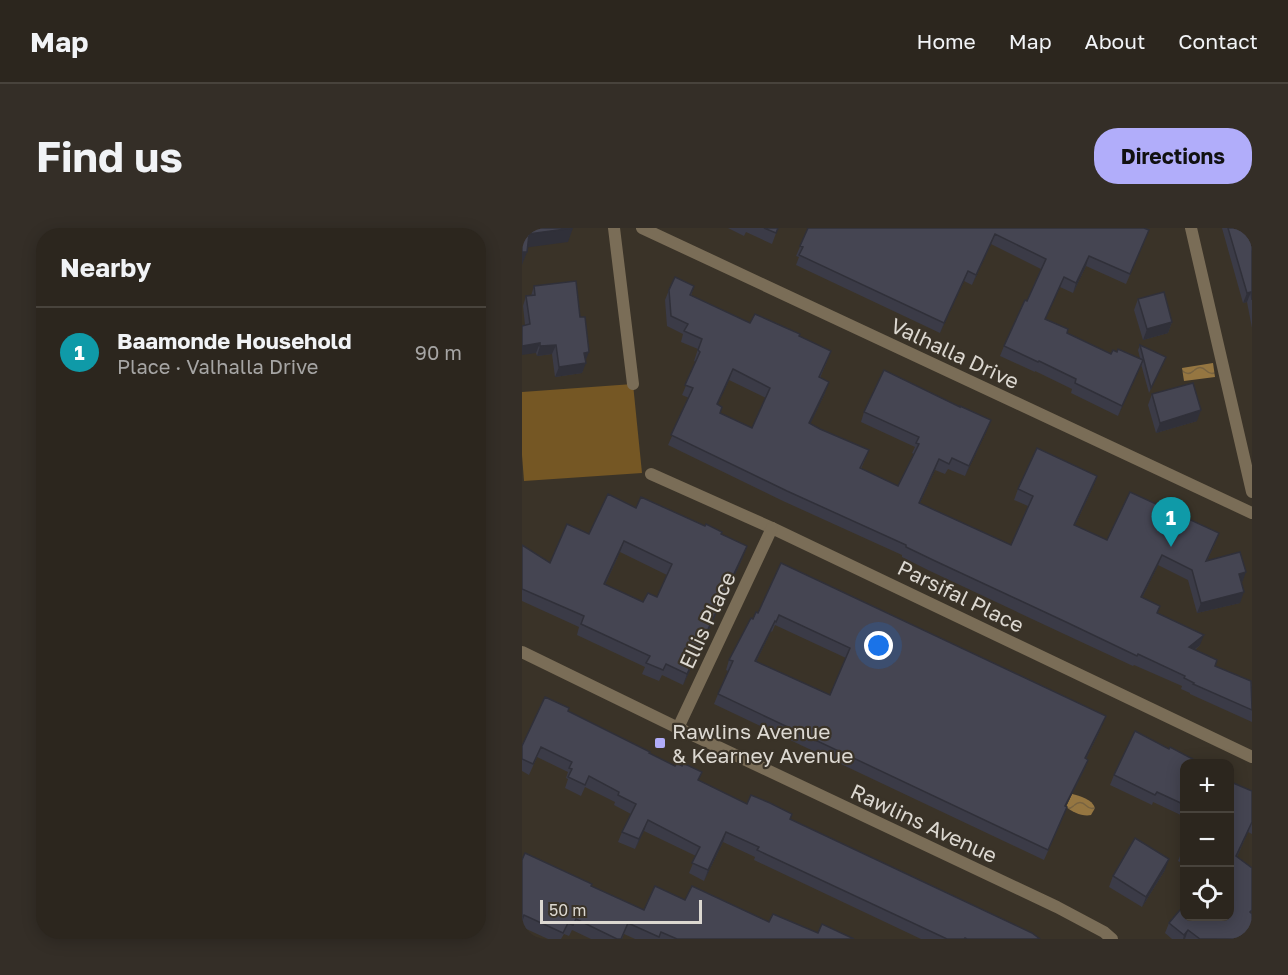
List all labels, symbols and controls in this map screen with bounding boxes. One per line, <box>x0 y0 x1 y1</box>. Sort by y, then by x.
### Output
text: Map <box>30 25 88 58</box>
text: Home <box>916 28 976 54</box>
text: Map <box>1009 28 1052 54</box>
text: About <box>1085 28 1145 54</box>
text: Contact <box>1178 28 1258 54</box>
button: Directions <box>1094 128 1252 184</box>
text: Find us <box>36 131 183 181</box>
text: Nearby <box>60 252 151 283</box>
street label: Valhalla Drive <box>887 312 1023 394</box>
text: Baamonde Household <box>117 327 351 354</box>
text: 1 <box>74 340 85 364</box>
text: 90 m <box>415 340 462 364</box>
text: Place · Valhalla Drive <box>117 354 318 378</box>
pin: 1 <box>1152 498 1190 547</box>
street label: Parsifal Place <box>894 554 1028 638</box>
street label: Ellis Place <box>673 567 741 673</box>
your location <box>864 631 893 660</box>
place label: Rawlins Avenue & Kearney Avenue <box>672 718 853 768</box>
marker: Rawlins Avenue & Kearney Avenue <box>653 736 667 750</box>
map controls <box>1180 759 1234 921</box>
button: + <box>1180 759 1234 813</box>
street label: Rawlins Avenue <box>847 778 1001 868</box>
button: − <box>1180 813 1234 867</box>
button: locate <box>1180 867 1234 921</box>
scale bar <box>540 897 702 924</box>
text: 50 m <box>549 900 586 920</box>

